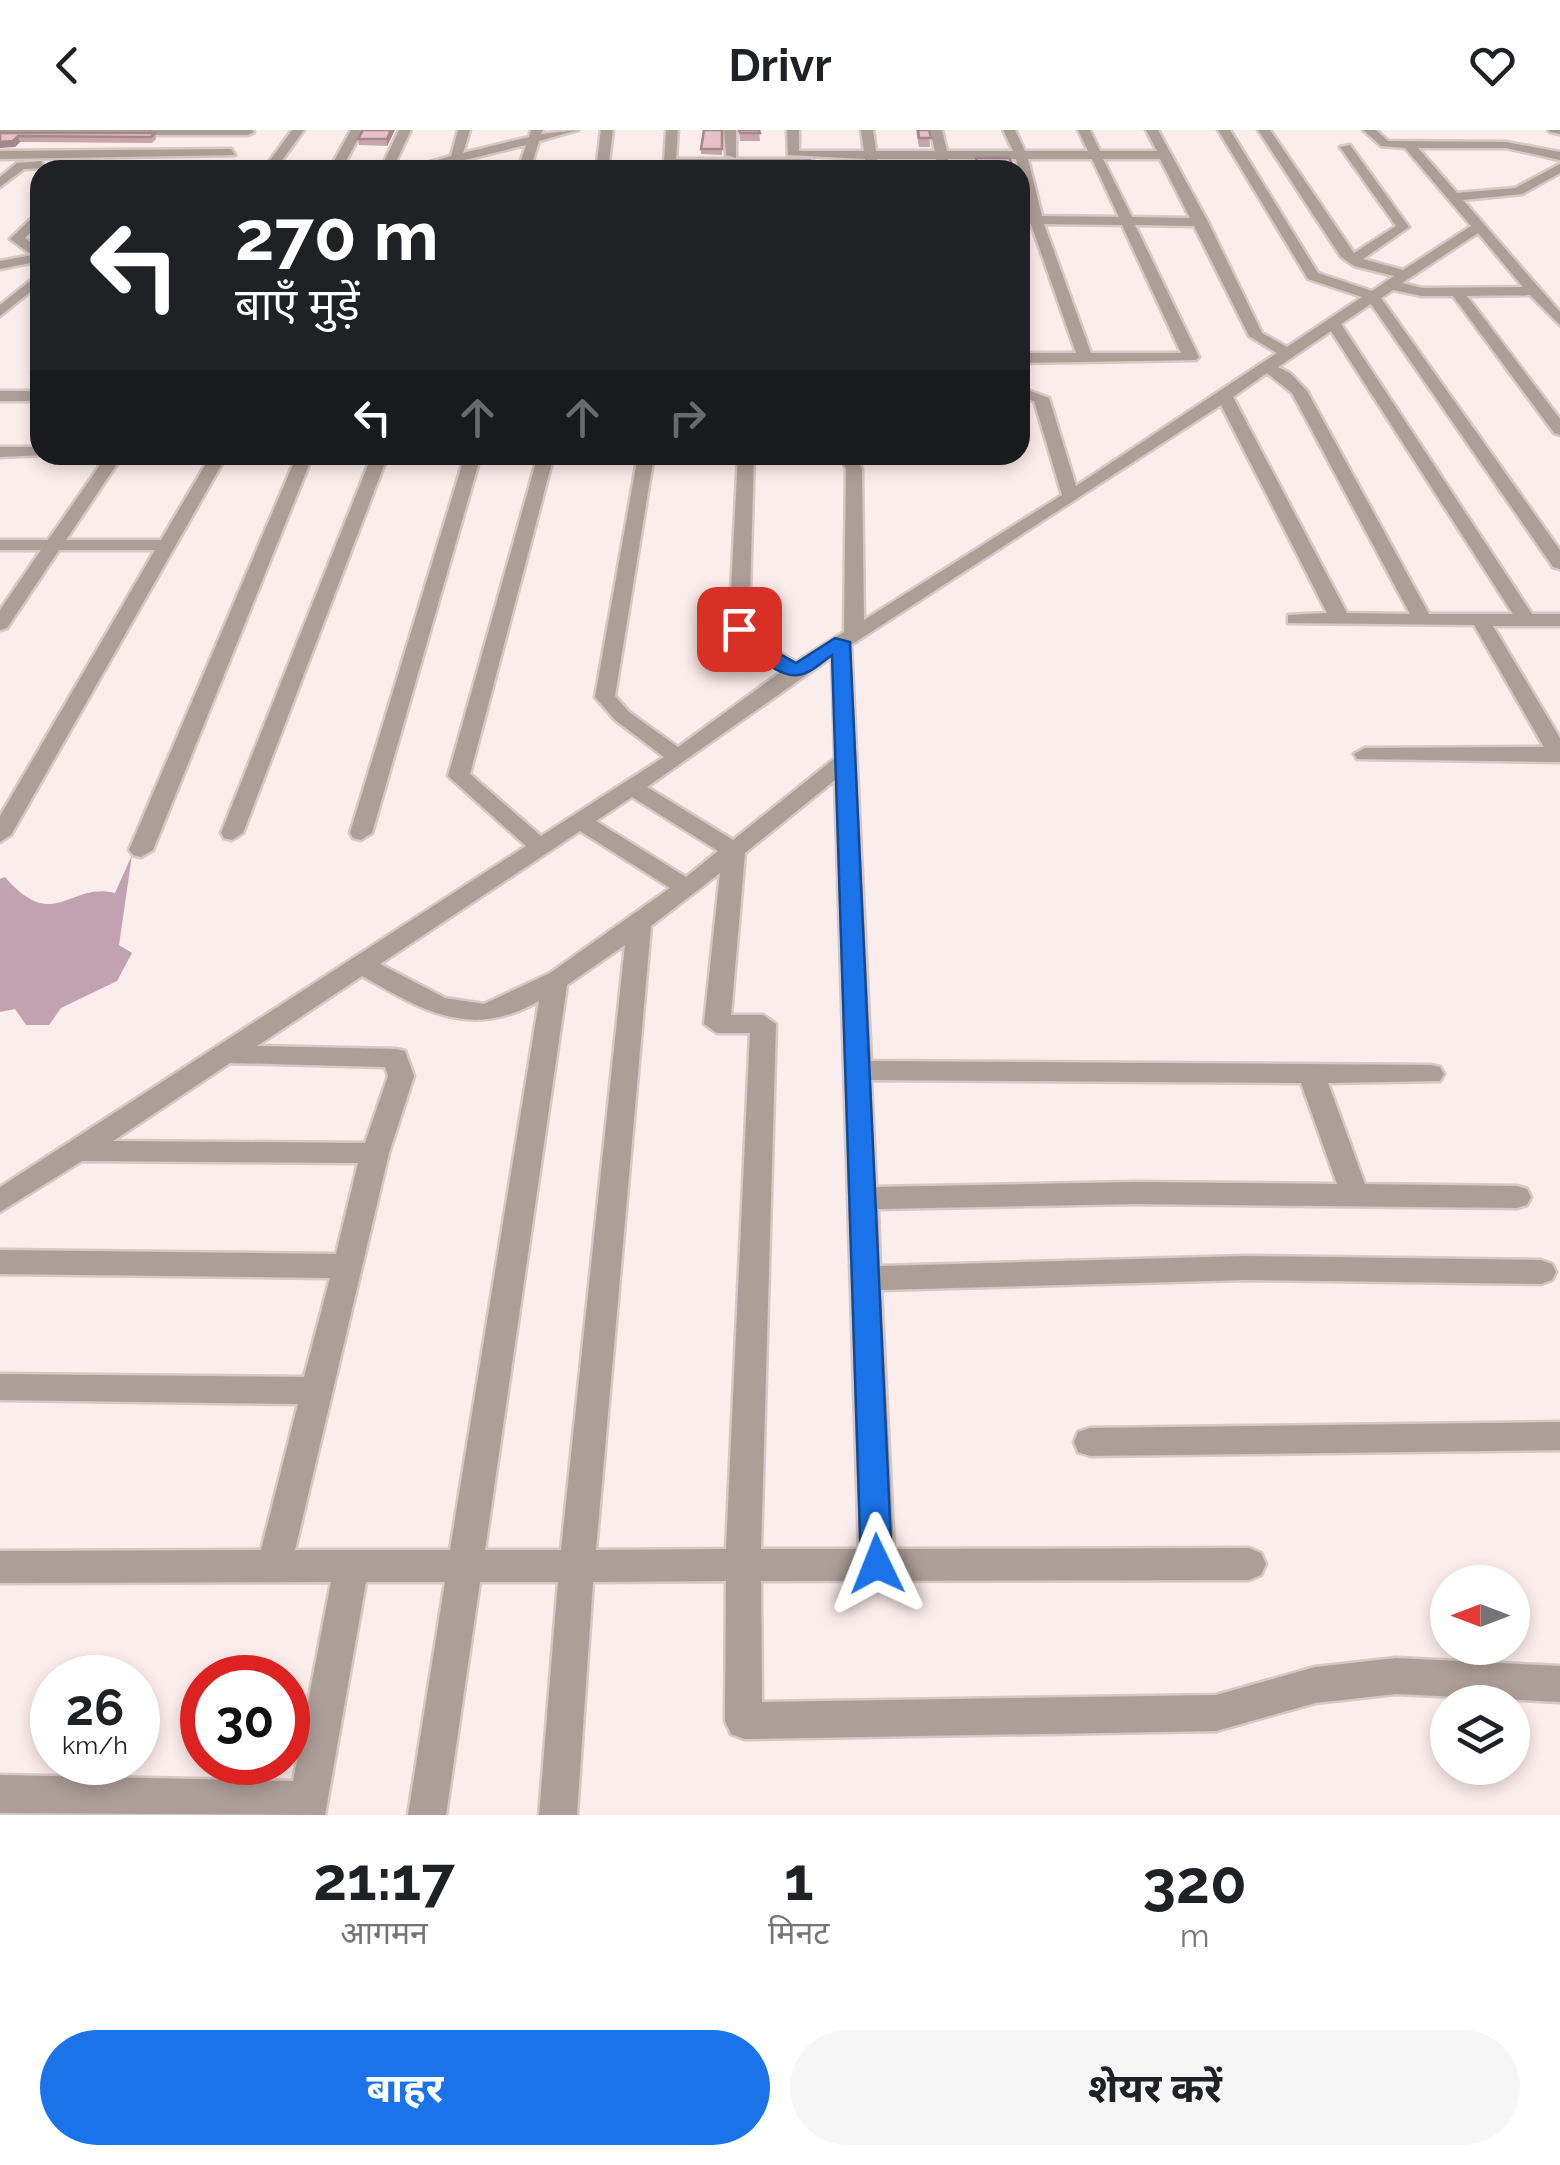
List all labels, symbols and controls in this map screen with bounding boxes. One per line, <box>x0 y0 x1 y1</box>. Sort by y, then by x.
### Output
icon: back <box>40 38 95 93</box>
icon: heart <box>1465 38 1520 93</box>
text: Drivr <box>728 39 832 92</box>
text: 270 m <box>235 194 439 276</box>
icon: left <box>70 200 200 330</box>
text: बाएँ मुड़ें <box>235 278 360 331</box>
icon: left <box>345 390 400 445</box>
icon: ahead <box>450 390 505 445</box>
icon: ahead <box>555 390 610 445</box>
icon: right <box>660 390 715 445</box>
pin <box>697 587 782 672</box>
icon: arrive <box>712 602 767 657</box>
position arrow <box>825 1512 929 1616</box>
north arrow <box>1430 1565 1530 1665</box>
map controls <box>1430 1565 1530 1785</box>
speed limit sign: 30 <box>180 1655 310 1785</box>
text: 26 <box>66 1678 124 1737</box>
button: layers <box>1430 1685 1530 1785</box>
text: km/h <box>62 1730 128 1760</box>
text: 21:17 <box>313 1844 455 1914</box>
text: 1 <box>784 1844 814 1914</box>
text: 320 <box>1143 1847 1247 1917</box>
text: आगमन <box>340 1914 428 1951</box>
text: मिनट <box>768 1914 829 1951</box>
text: m <box>1180 1917 1209 1954</box>
button: बाहर <box>40 2030 770 2145</box>
button: शेयर करें <box>790 2030 1520 2145</box>

